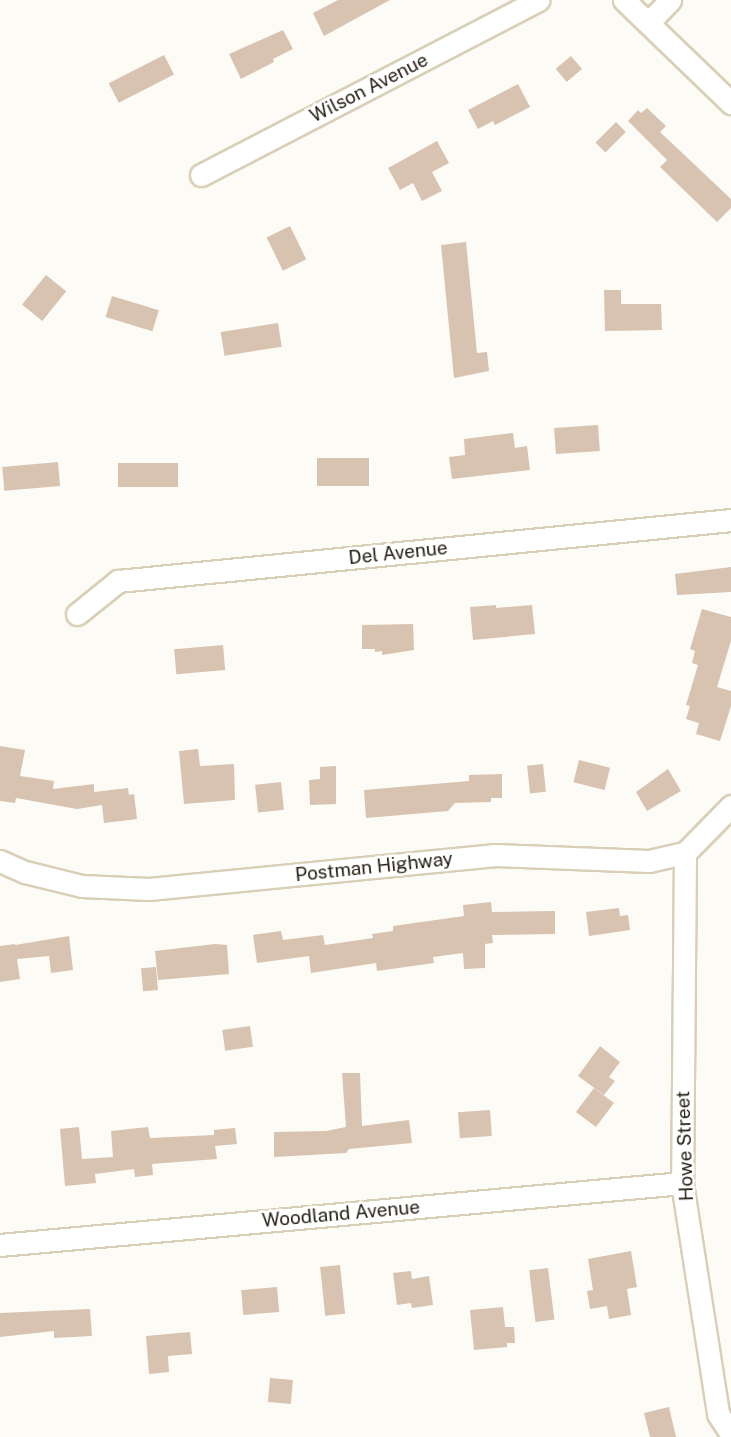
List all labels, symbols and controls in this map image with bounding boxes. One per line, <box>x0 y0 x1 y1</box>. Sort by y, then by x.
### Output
street label: Wilson Avenue <box>306 48 432 128</box>
street label: Del Avenue <box>347 536 449 570</box>
street label: Postman Highway <box>294 847 454 887</box>
street label: Howe Street <box>672 1090 698 1202</box>
street label: Woodland Avenue <box>261 1196 421 1232</box>

